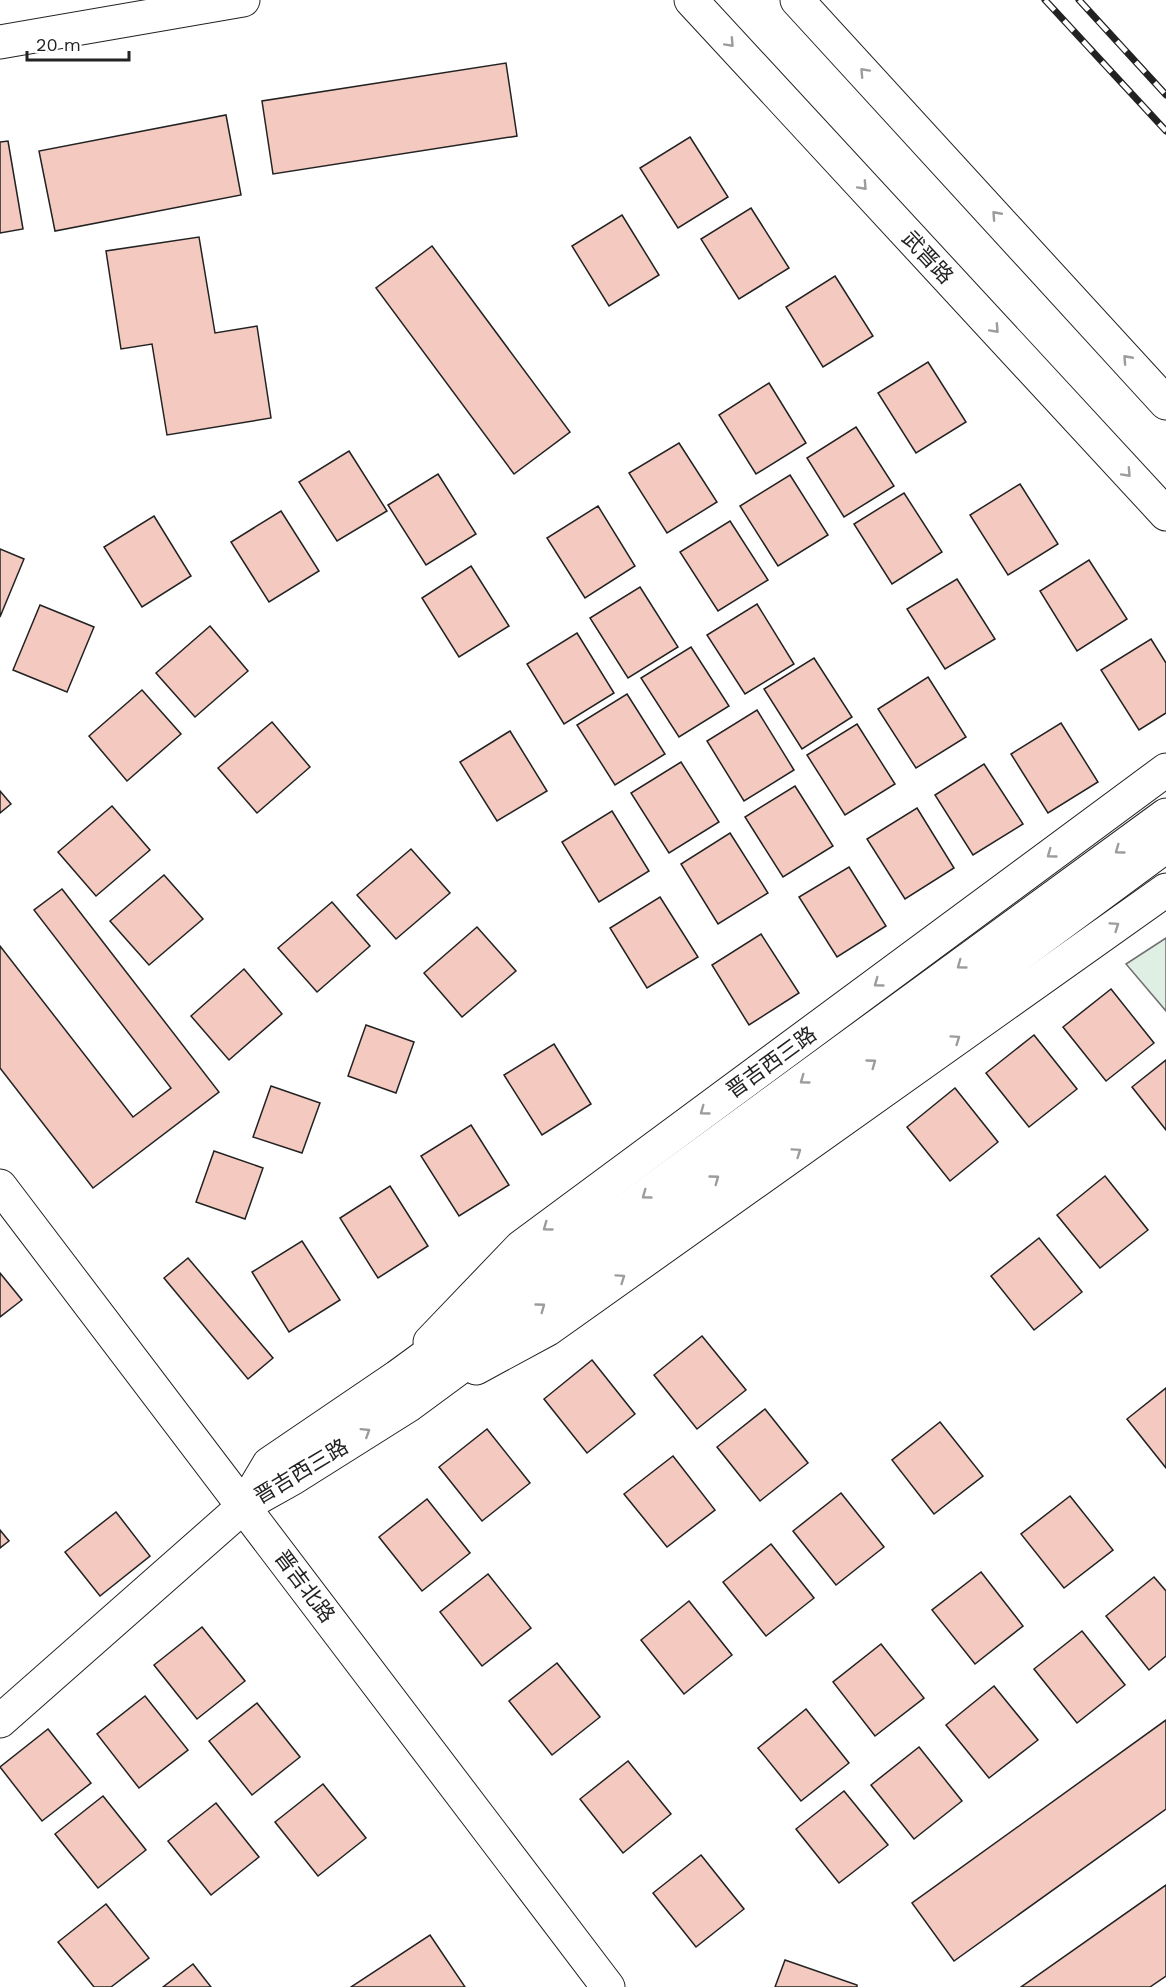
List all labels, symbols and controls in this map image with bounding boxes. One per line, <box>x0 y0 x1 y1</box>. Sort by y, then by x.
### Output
scale bar <box>27 24 129 62</box>
text: 20 m <box>36 34 81 55</box>
one-way arrow <box>723 36 734 47</box>
one-way arrow <box>860 68 871 79</box>
one-way arrow <box>856 179 867 190</box>
one-way arrow <box>992 211 1003 222</box>
street label: 武晋路 <box>897 225 959 289</box>
one-way arrow <box>988 323 999 333</box>
one-way arrow <box>1123 356 1134 366</box>
one-way arrow <box>1120 465 1131 476</box>
one-way arrow <box>1114 843 1125 854</box>
one-way arrow <box>1047 847 1058 858</box>
one-way arrow <box>1108 922 1119 933</box>
one-way arrow <box>957 958 968 969</box>
one-way arrow <box>873 976 884 987</box>
street label: 晋吉西三路 <box>721 1021 821 1103</box>
one-way arrow <box>949 1035 960 1046</box>
one-way arrow <box>865 1059 876 1070</box>
one-way arrow <box>799 1073 810 1084</box>
one-way arrow <box>700 1104 711 1115</box>
one-way arrow <box>790 1148 801 1159</box>
one-way arrow <box>709 1175 720 1186</box>
one-way arrow <box>642 1188 653 1199</box>
one-way arrow <box>543 1220 554 1231</box>
one-way arrow <box>614 1274 625 1285</box>
one-way arrow <box>535 1303 546 1314</box>
one-way arrow <box>359 1428 370 1439</box>
street label: 晋吉西三路 <box>250 1433 352 1509</box>
street label: 晋吉北路 <box>270 1545 340 1627</box>

